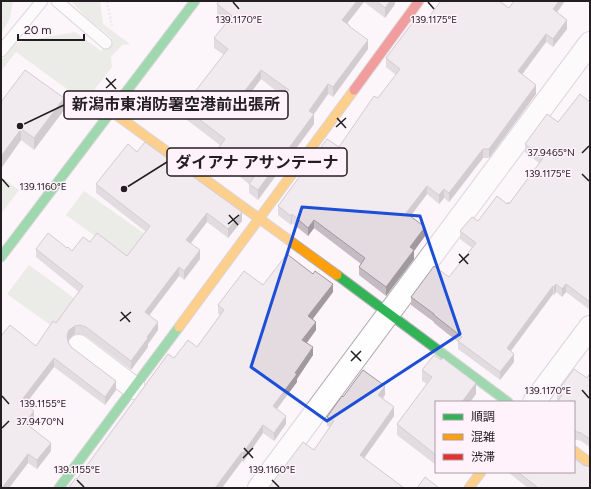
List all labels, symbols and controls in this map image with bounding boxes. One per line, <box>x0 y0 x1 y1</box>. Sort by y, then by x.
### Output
text: 139.1170°E <box>216 13 263 26</box>
text: 139.1175°E <box>411 13 457 26</box>
scale bar <box>18 16 84 42</box>
text: 20 m <box>24 23 52 37</box>
callout: 新潟市東消防署空港前出張所 <box>64 91 288 119</box>
text: 新潟市東消防署空港前出張所 <box>72 95 280 114</box>
text: 37.9465°N <box>527 146 575 159</box>
callout: ダイアナ アサンテーナ <box>167 148 347 176</box>
text: ダイアナ アサンテーナ <box>175 153 339 172</box>
text: 139.1175°E <box>525 167 571 180</box>
text: 139.1160°E <box>19 180 67 193</box>
text: 139.1170°E <box>525 384 572 397</box>
text: 139.1155°E <box>20 397 66 410</box>
legend <box>435 401 575 473</box>
text: 順調 <box>471 410 495 424</box>
text: 37.9470°N <box>16 415 64 428</box>
text: 混雑 <box>471 430 495 444</box>
text: 渋滞 <box>471 450 495 464</box>
text: 139.1155°E <box>54 463 100 476</box>
text: 139.1160°E <box>248 463 296 476</box>

